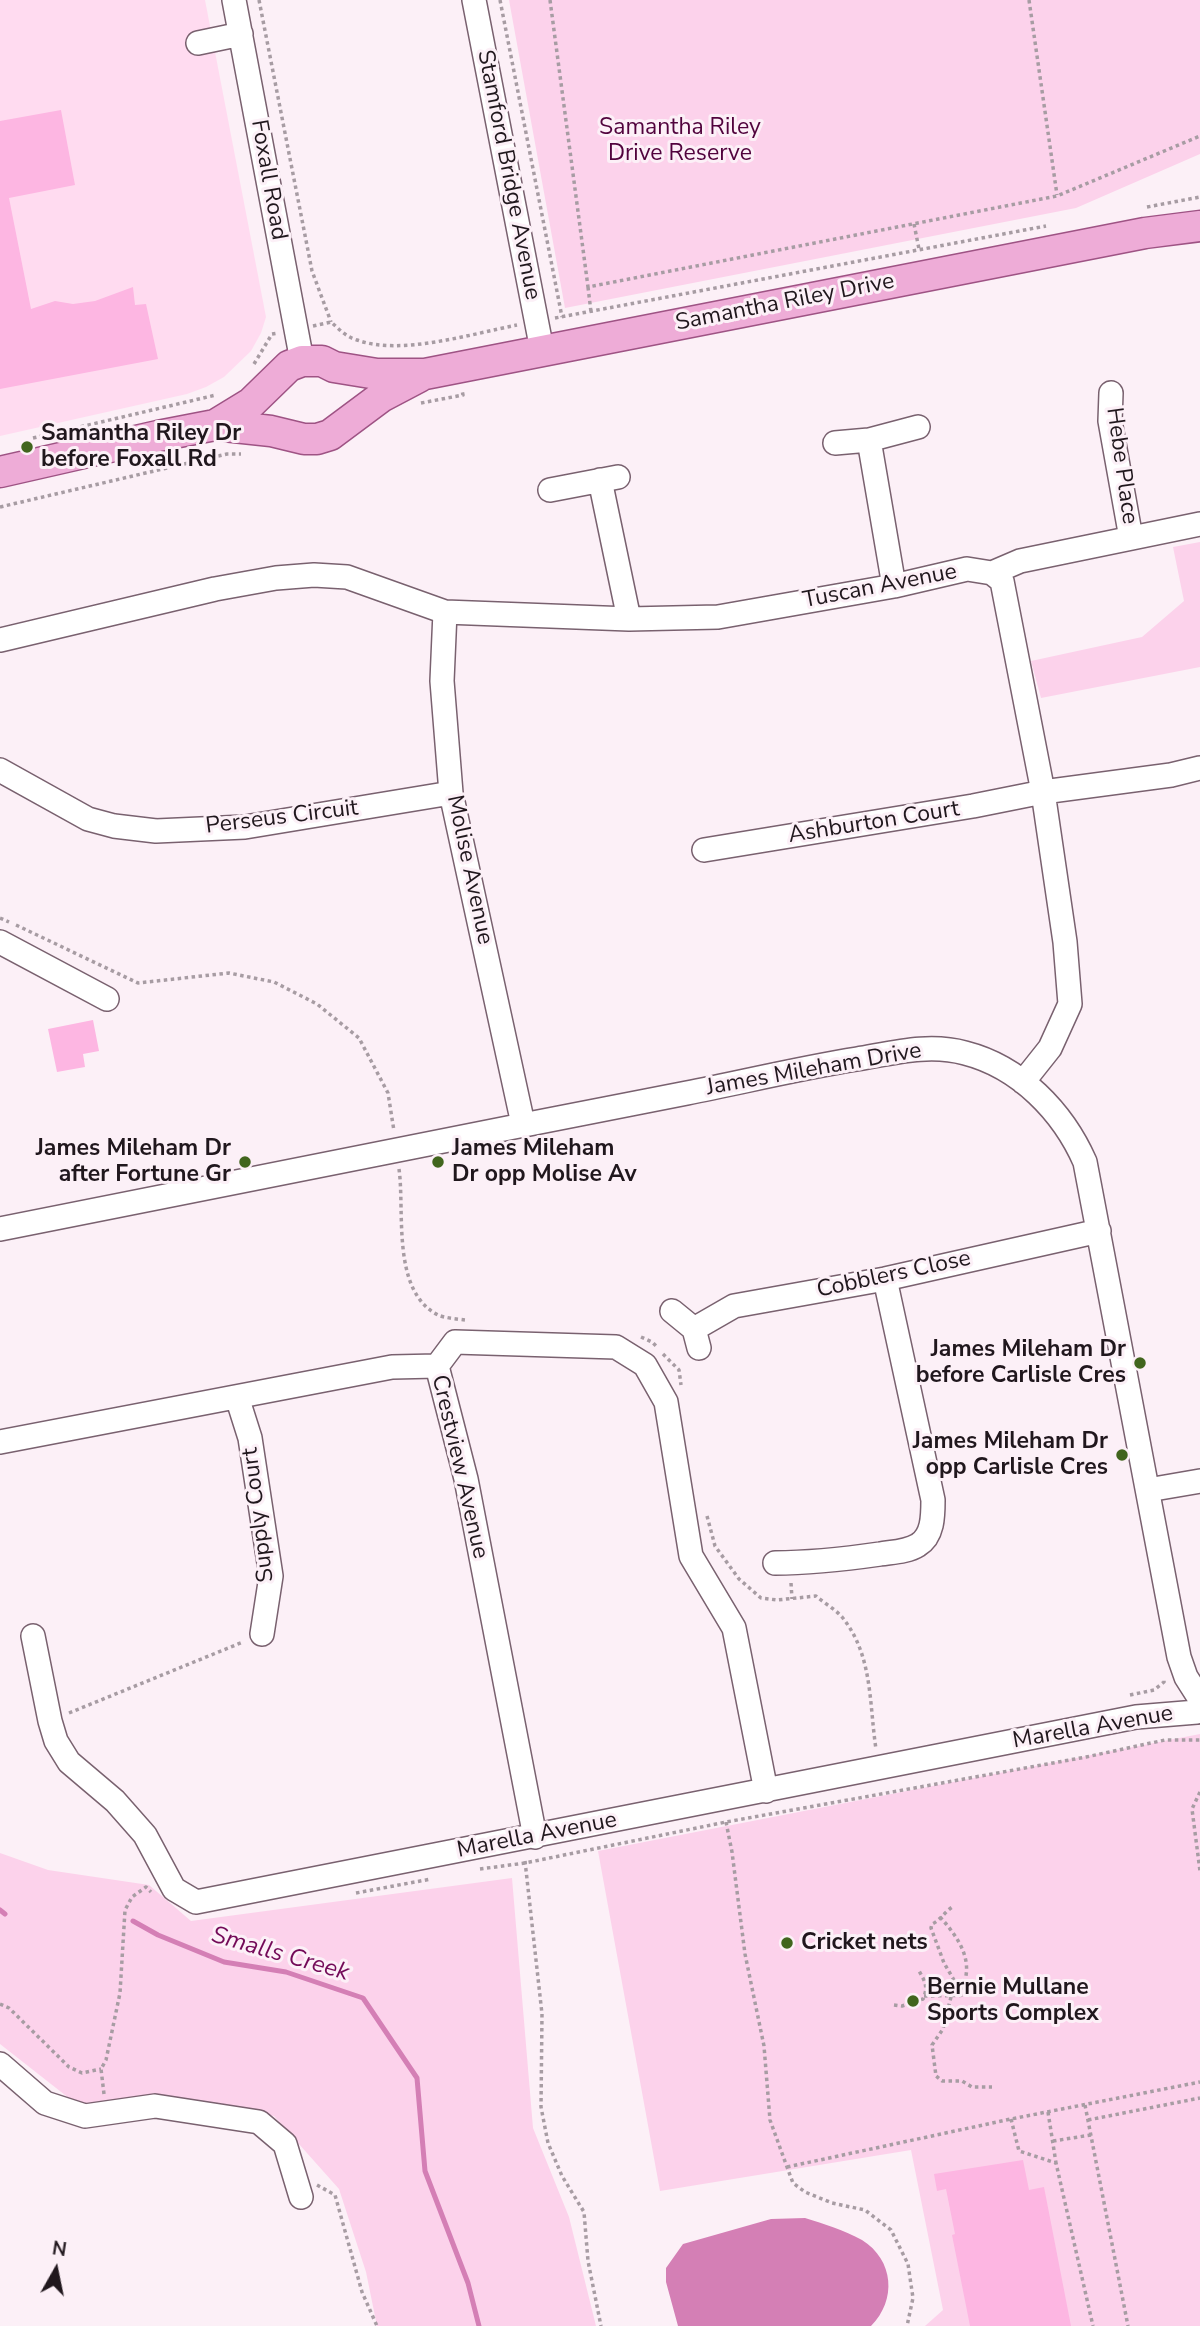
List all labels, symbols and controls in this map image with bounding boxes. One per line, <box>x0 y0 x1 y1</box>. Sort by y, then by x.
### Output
street label: Stamford Bridge Avenue <box>470 48 546 302</box>
park label: Samantha Riley Drive Reserve <box>599 114 761 168</box>
street label: Foxall Road <box>244 118 292 242</box>
street label: Samantha Riley Drive <box>673 268 897 338</box>
street label: Hebe Place <box>1099 406 1143 526</box>
place label: Samantha Riley Dr before Foxall Rd <box>41 420 241 474</box>
marker: Samantha Riley Dr before Foxall Rd <box>19 439 35 455</box>
street label: Tuscan Avenue <box>801 559 959 615</box>
street label: Molise Avenue <box>440 793 498 947</box>
street label: Perseus Circuit <box>204 795 360 841</box>
street label: Ashburton Court <box>786 796 962 850</box>
street label: James Mileham Drive <box>704 1037 924 1103</box>
place label: James Mileham Dr after Fortune Gr <box>36 1135 231 1189</box>
place label: James Mileham Dr opp Molise Av <box>452 1135 637 1189</box>
marker: James Mileham Dr after Fortune Gr <box>237 1154 253 1170</box>
marker: James Mileham Dr opp Molise Av <box>430 1154 446 1170</box>
street label: Cobblers Close <box>815 1245 973 1305</box>
place label: James Mileham Dr before Carlisle Cres <box>916 1336 1126 1390</box>
marker: James Mileham Dr before Carlisle Cres <box>1132 1355 1148 1371</box>
street label: Crestview Avenue <box>424 1372 494 1562</box>
place label: James Mileham Dr opp Carlisle Cres <box>913 1428 1108 1482</box>
street label: Supply Court <box>237 1446 281 1584</box>
marker: James Mileham Dr opp Carlisle Cres <box>1114 1447 1130 1463</box>
street label: Marella Avenue <box>1011 1700 1175 1756</box>
street label: Marella Avenue <box>455 1807 619 1865</box>
water label: Smalls Creek <box>208 1922 352 1988</box>
place label: Cricket nets <box>801 1929 928 1957</box>
marker: Cricket nets <box>779 1935 795 1951</box>
place label: Bernie Mullane Sports Complex <box>927 1974 1099 2028</box>
marker: Bernie Mullane Sports Complex <box>905 1993 921 2009</box>
north arrow <box>21 2235 91 2305</box>
text: N <box>50 2235 68 2263</box>

